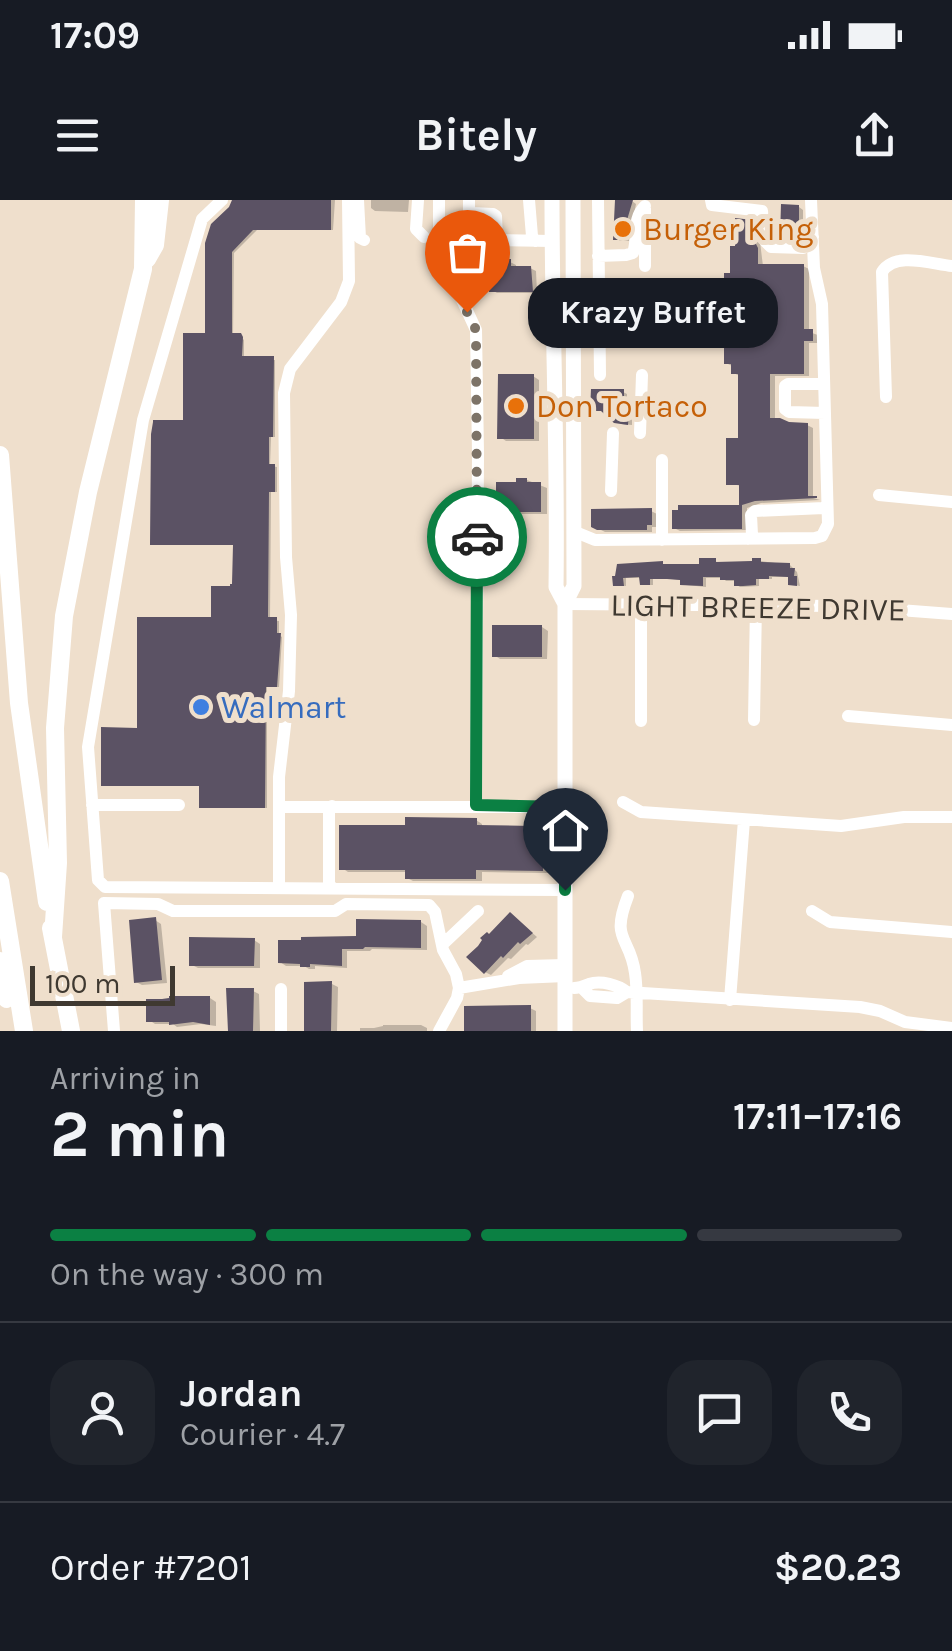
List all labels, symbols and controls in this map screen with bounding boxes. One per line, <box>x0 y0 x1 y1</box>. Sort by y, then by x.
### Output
text: 17:09 <box>50 13 140 58</box>
icon: menu <box>50 108 105 163</box>
icon: share <box>847 108 902 163</box>
text: Bitely <box>415 109 537 161</box>
pin <box>425 210 510 313</box>
place label: Burger King <box>643 211 813 248</box>
marker: Burger King <box>612 218 634 240</box>
icon: bag <box>440 225 495 280</box>
callout: Krazy Buffet <box>527 277 777 347</box>
text: Krazy Buffet <box>560 294 746 331</box>
place label: Don Tortaco <box>536 388 708 425</box>
marker: Don Tortaco <box>505 395 527 417</box>
courier <box>427 487 527 587</box>
icon: car <box>450 510 505 565</box>
street label: LIGHT BREEZE DRIVE <box>610 586 906 629</box>
place label: Walmart <box>221 689 346 726</box>
marker: Walmart <box>190 696 212 718</box>
pin <box>523 788 608 891</box>
icon: home <box>538 803 593 858</box>
scale bar <box>30 961 175 1006</box>
text: 100 m <box>45 967 120 1000</box>
text: Arriving in <box>50 1060 201 1097</box>
text: 17:11–17:16 <box>733 1094 902 1139</box>
text: 2 min <box>50 1096 229 1172</box>
text: On the way · 300 m <box>50 1256 324 1293</box>
button: person <box>50 1360 155 1465</box>
button: chat <box>667 1360 772 1465</box>
button: phone <box>797 1360 902 1465</box>
text: Jordan <box>180 1371 303 1416</box>
text: Courier · 4.7 <box>180 1416 345 1453</box>
text: Order #7201 <box>50 1545 252 1590</box>
text: $20.23 <box>774 1545 902 1590</box>

